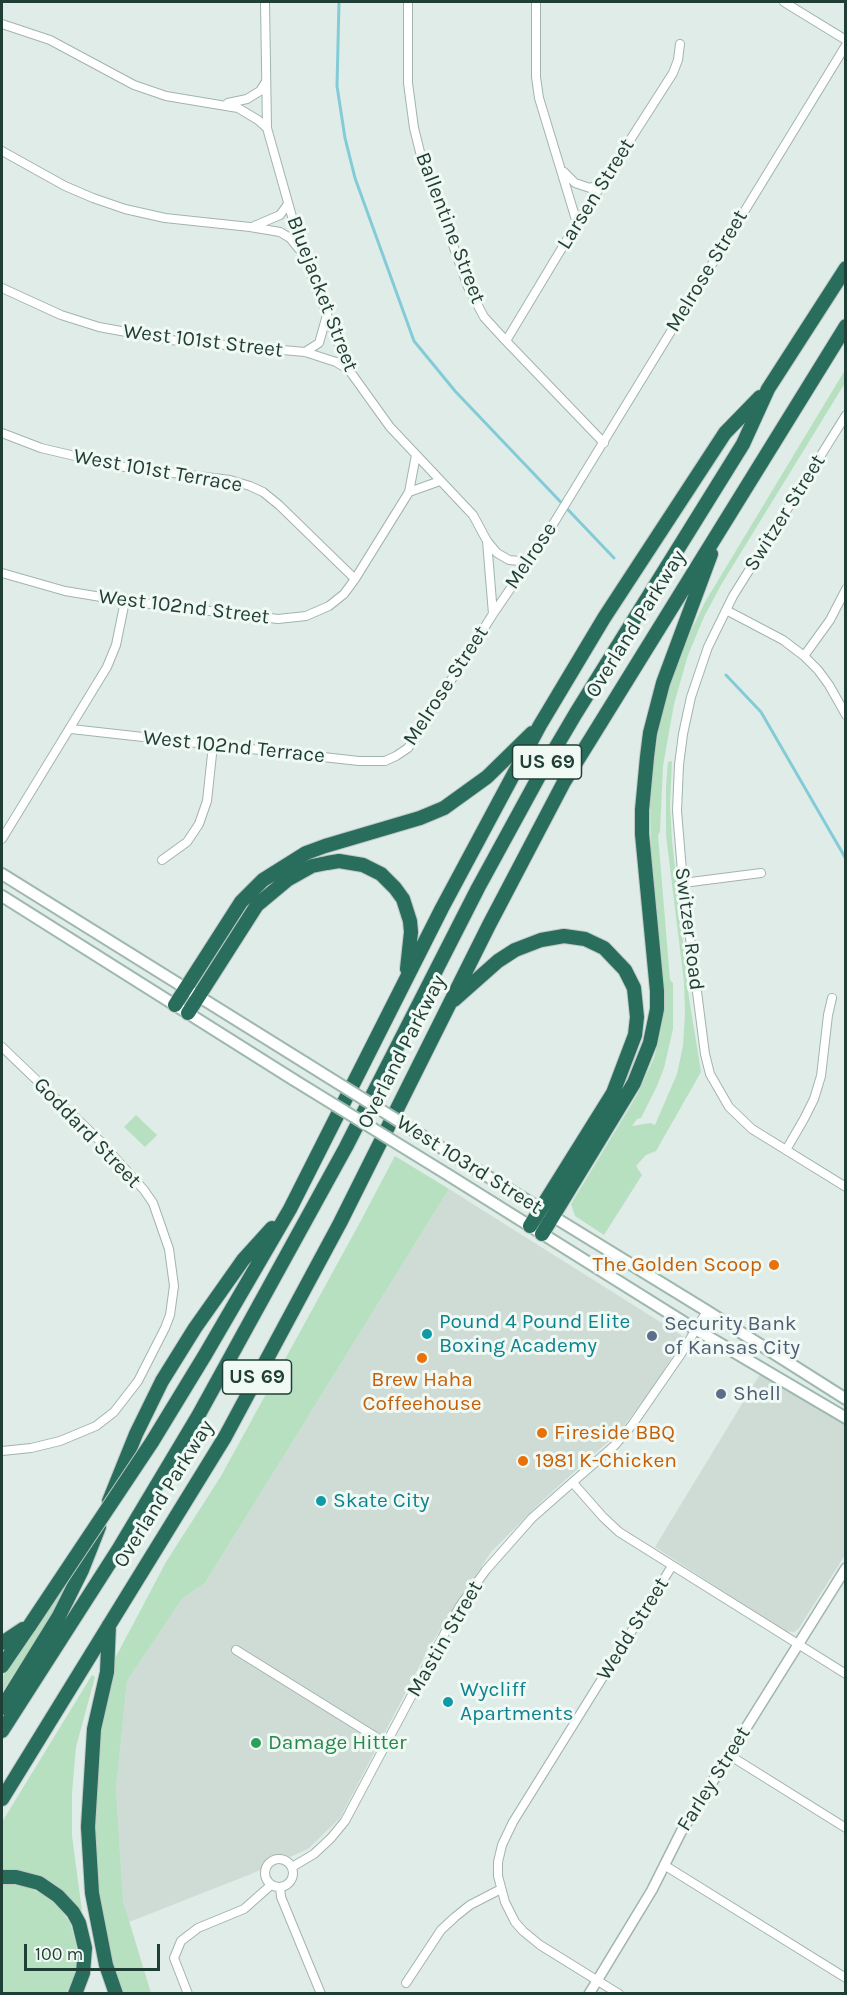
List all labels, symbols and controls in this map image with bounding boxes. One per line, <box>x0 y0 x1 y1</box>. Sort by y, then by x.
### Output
street label: Larsen Street <box>552 134 640 254</box>
street label: Ballentine Street <box>410 149 490 307</box>
street label: Melrose Street <box>661 205 753 337</box>
street label: Bluejacket Street <box>281 213 363 375</box>
street label: West 101st Street <box>122 319 284 363</box>
street label: West 101st Terrace <box>72 444 244 498</box>
street label: Switzer Street <box>739 450 831 576</box>
street label: Melrose <box>499 518 563 594</box>
street label: Overland Parkway <box>580 546 692 702</box>
street label: West 102nd Street <box>97 584 271 630</box>
street label: Melrose Street <box>398 621 494 751</box>
street label: West 102nd Terrace <box>142 725 326 769</box>
road number: US 69 <box>512 745 582 779</box>
street label: Switzer Road <box>669 866 709 992</box>
street label: Overland Parkway <box>352 971 452 1133</box>
street label: Goddard Street <box>28 1072 146 1194</box>
street label: West 103rd Street <box>391 1110 547 1220</box>
place label: The Golden Scoop <box>593 1252 762 1278</box>
marker: The Golden Scoop <box>767 1258 781 1272</box>
place label: Pound 4 Pound Elite Boxing Academy <box>439 1309 630 1359</box>
place label: Security Bank of Kansas City <box>664 1311 800 1361</box>
marker: Pound 4 Pound Elite Boxing Academy <box>420 1327 434 1341</box>
marker: Security Bank of Kansas City <box>645 1329 659 1343</box>
marker: Brew Haha Coffeehouse <box>415 1351 429 1365</box>
road number: US 69 <box>222 1360 292 1394</box>
place label: Brew Haha Coffeehouse <box>363 1367 481 1417</box>
place label: Shell <box>733 1381 781 1407</box>
marker: Shell <box>714 1387 728 1401</box>
street label: Overland Parkway <box>108 1416 220 1572</box>
place label: Fireside BBQ <box>554 1420 675 1446</box>
marker: Fireside BBQ <box>535 1426 549 1440</box>
place label: 1981 K-Chicken <box>535 1448 677 1474</box>
marker: 1981 K-Chicken <box>516 1454 530 1468</box>
place label: Skate City <box>333 1488 430 1514</box>
marker: Skate City <box>314 1494 328 1508</box>
street label: Wedd Street <box>591 1573 675 1685</box>
street label: Mastin Street <box>402 1576 488 1702</box>
place label: Wycliff Apartments <box>460 1677 573 1727</box>
marker: Wycliff Apartments <box>441 1695 455 1709</box>
street label: Farley Street <box>672 1722 756 1836</box>
place label: Damage Hitter <box>268 1730 407 1756</box>
marker: Damage Hitter <box>249 1736 263 1750</box>
scale bar <box>27 1932 164 1970</box>
text: 100 m <box>35 1943 83 1965</box>

